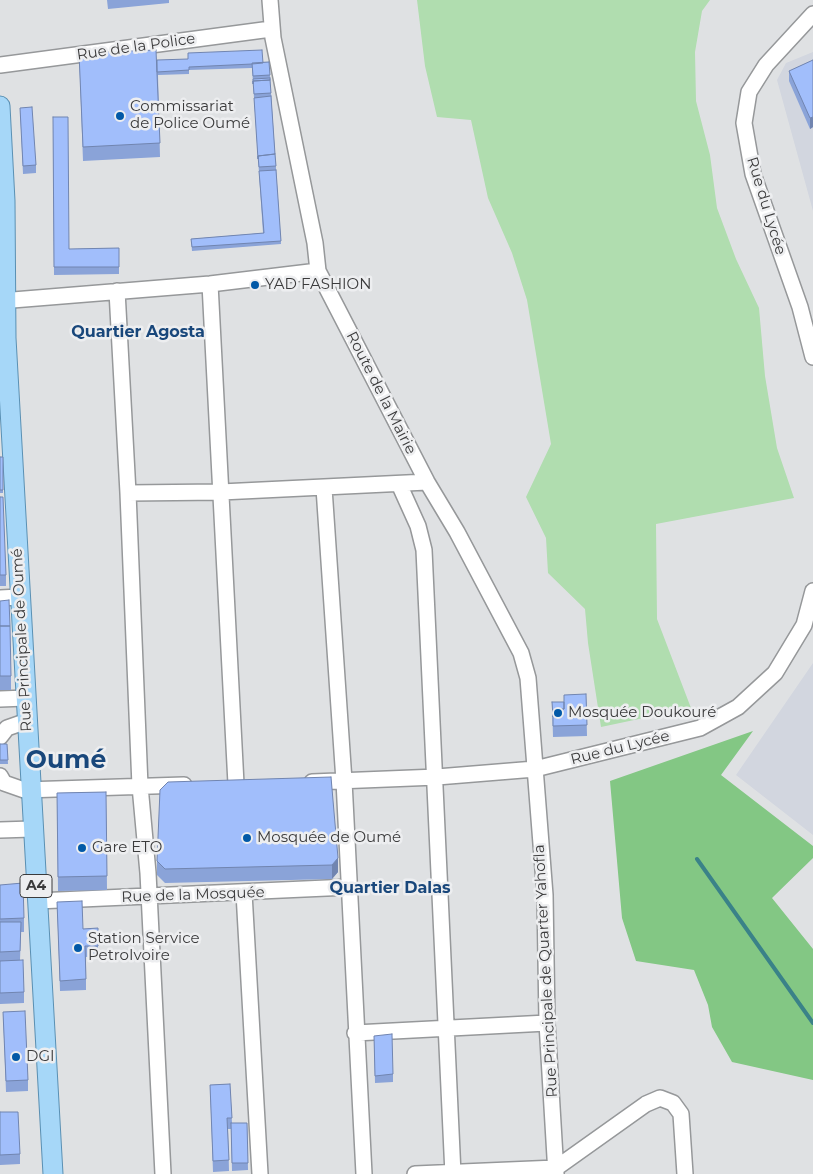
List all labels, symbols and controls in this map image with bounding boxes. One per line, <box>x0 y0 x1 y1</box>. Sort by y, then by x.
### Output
street label: Rue de la Police <box>76 30 196 64</box>
place label: Commissariat de Police Oumé <box>130 98 250 133</box>
marker: Commissariat de Police Oumé <box>114 110 126 122</box>
street label: Rue du Lycée <box>743 155 789 257</box>
place label: YAD FASHION <box>265 276 371 294</box>
marker: YAD FASHION <box>249 279 261 291</box>
district label: Quartier Agosta <box>71 322 205 342</box>
street label: Route de la Mairie <box>342 329 420 457</box>
street label: Rue Principale de Oumé <box>8 548 36 732</box>
place label: Mosquée Doukouré <box>568 704 716 722</box>
marker: Mosquée Doukouré <box>552 707 564 719</box>
street label: Rue du Lycée <box>569 727 671 769</box>
district label: Oumé <box>26 746 106 776</box>
place label: Mosquée de Oumé <box>257 829 401 847</box>
marker: Mosquée de Oumé <box>241 832 253 844</box>
place label: Gare ETO <box>92 839 162 857</box>
marker: Gare ETO <box>76 842 88 854</box>
street label: Rue Principale de Quarter Yahofla <box>530 844 562 1098</box>
road number: A4 <box>20 874 52 898</box>
district label: Quartier Dalas <box>329 878 451 898</box>
street label: Rue de la Mosquée <box>121 884 265 906</box>
place label: Station Service PetroIvoire <box>88 930 200 965</box>
marker: Station Service PetroIvoire <box>72 942 84 954</box>
place label: DGI <box>26 1048 55 1066</box>
marker: DGI <box>10 1051 22 1063</box>

